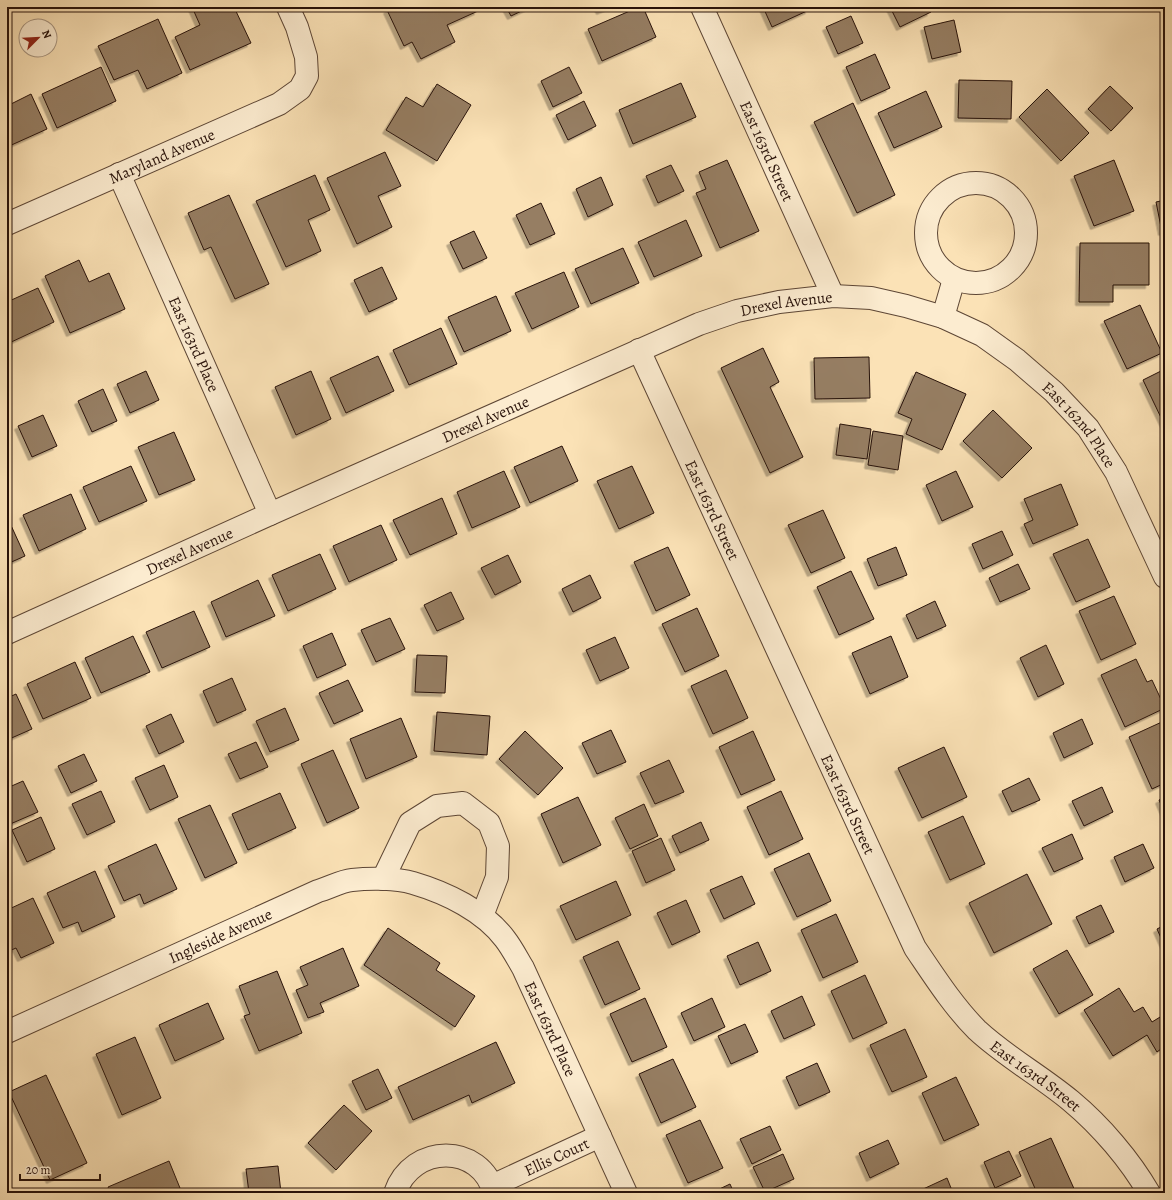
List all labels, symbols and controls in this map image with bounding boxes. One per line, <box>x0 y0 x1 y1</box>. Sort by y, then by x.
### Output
north arrow <box>18 18 58 58</box>
text: N <box>38 27 55 41</box>
street label: East 163rd Street <box>734 98 799 205</box>
street label: Maryland Avenue <box>105 124 219 190</box>
street label: Drexel Avenue <box>738 286 834 322</box>
street label: East 163rd Place <box>163 293 224 396</box>
street label: East 162nd Place <box>1037 377 1121 472</box>
street label: Drexel Avenue <box>438 391 533 449</box>
street label: East 163rd Street <box>679 457 744 564</box>
street label: Drexel Avenue <box>143 522 237 581</box>
street label: East 163rd Street <box>815 751 880 858</box>
street label: Ingleside Avenue <box>165 903 276 969</box>
street label: East 163rd Place <box>519 978 581 1080</box>
street label: East 163rd Street <box>985 1035 1086 1117</box>
street label: Ellis Court <box>521 1133 593 1182</box>
scale bar <box>20 1156 100 1182</box>
text: 20 m <box>26 1162 50 1178</box>

